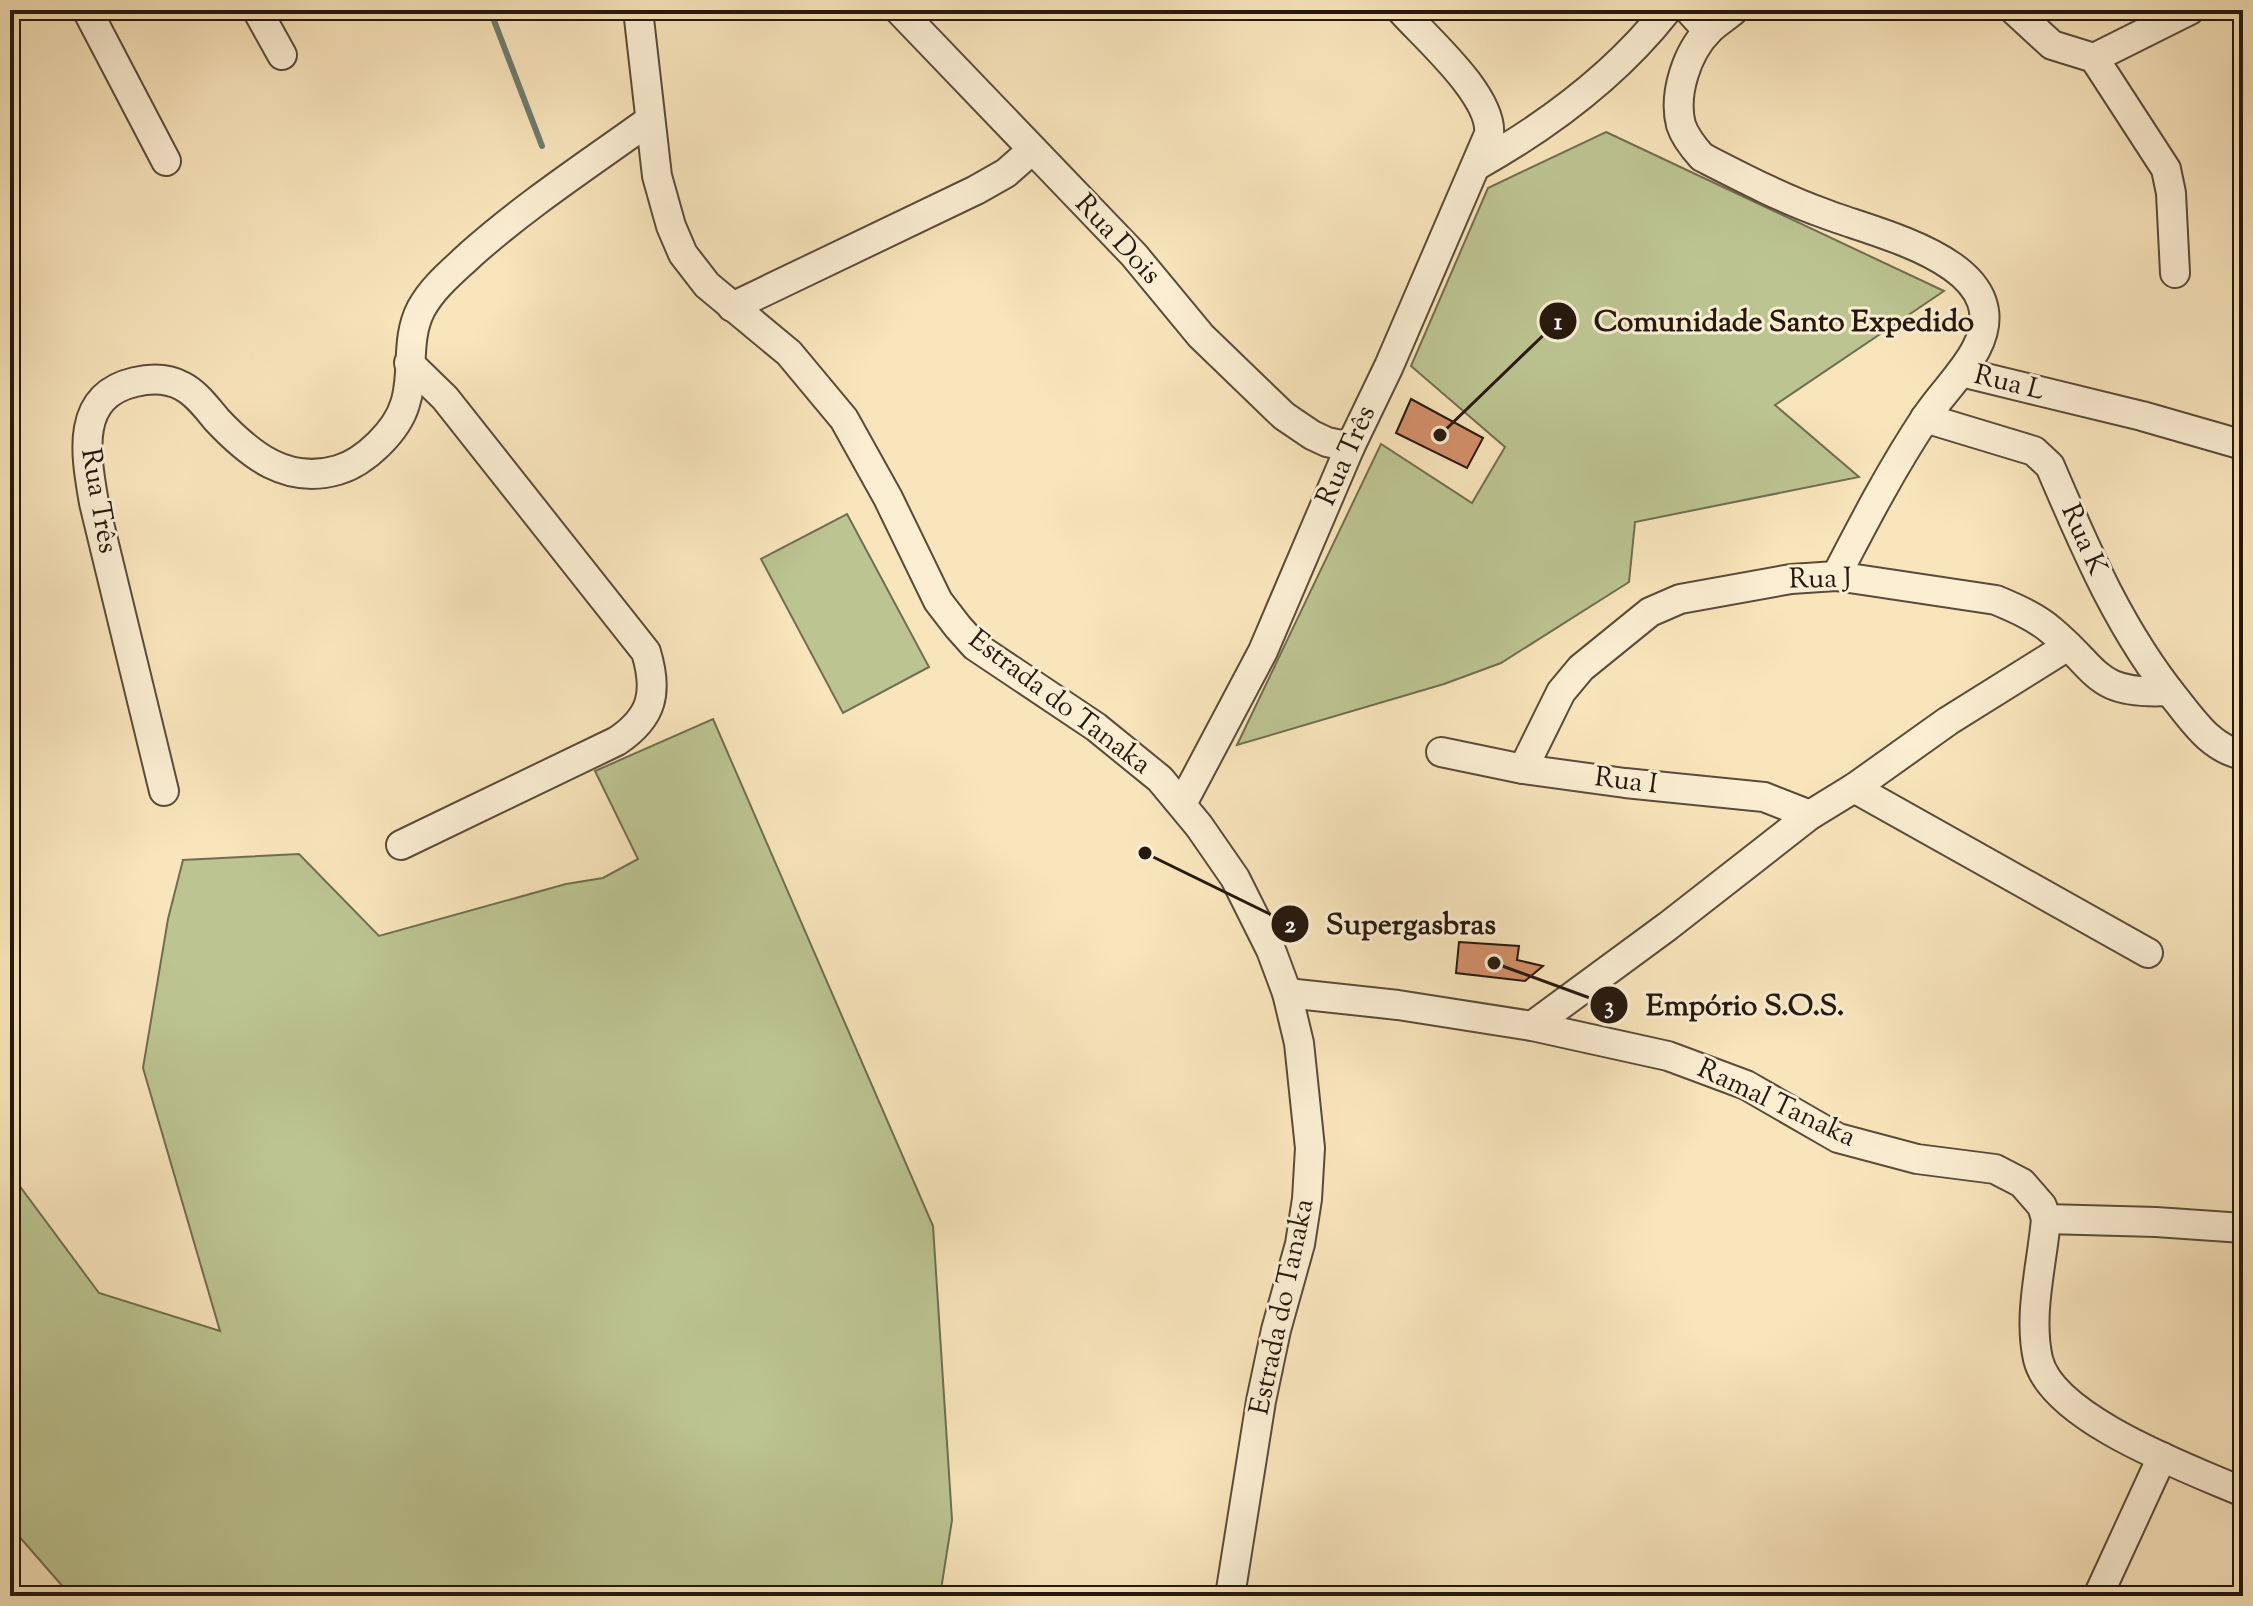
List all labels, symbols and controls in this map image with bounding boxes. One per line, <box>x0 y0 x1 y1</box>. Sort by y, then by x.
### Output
street label: Rua Dois <box>1065 186 1169 294</box>
callout: Comunidade Santo Expedido <box>1538 294 1990 348</box>
text: Comunidade Santo Expedido <box>1594 302 1974 345</box>
text: 1 <box>1554 306 1563 340</box>
street label: Rua L <box>1970 356 2048 412</box>
street label: Rua Três <box>1307 399 1387 513</box>
street label: Rua Três <box>69 445 127 557</box>
street label: Rua K <box>2050 498 2116 582</box>
street label: Rua J <box>1788 559 1852 601</box>
street label: Estrada do Tanaka <box>959 621 1159 785</box>
street label: Rua I <box>1592 758 1660 806</box>
callout: Supergasbras <box>1270 897 1512 951</box>
text: Supergasbras <box>1326 905 1496 948</box>
text: 2 <box>1284 909 1296 943</box>
callout: Empório S.O.S. <box>1589 978 1860 1032</box>
text: Empório S.O.S. <box>1646 986 1844 1029</box>
text: 3 <box>1604 990 1614 1024</box>
street label: Ramal Tanaka <box>1690 1050 1862 1158</box>
street label: Estrada do Tanaka <box>1241 1195 1325 1419</box>

